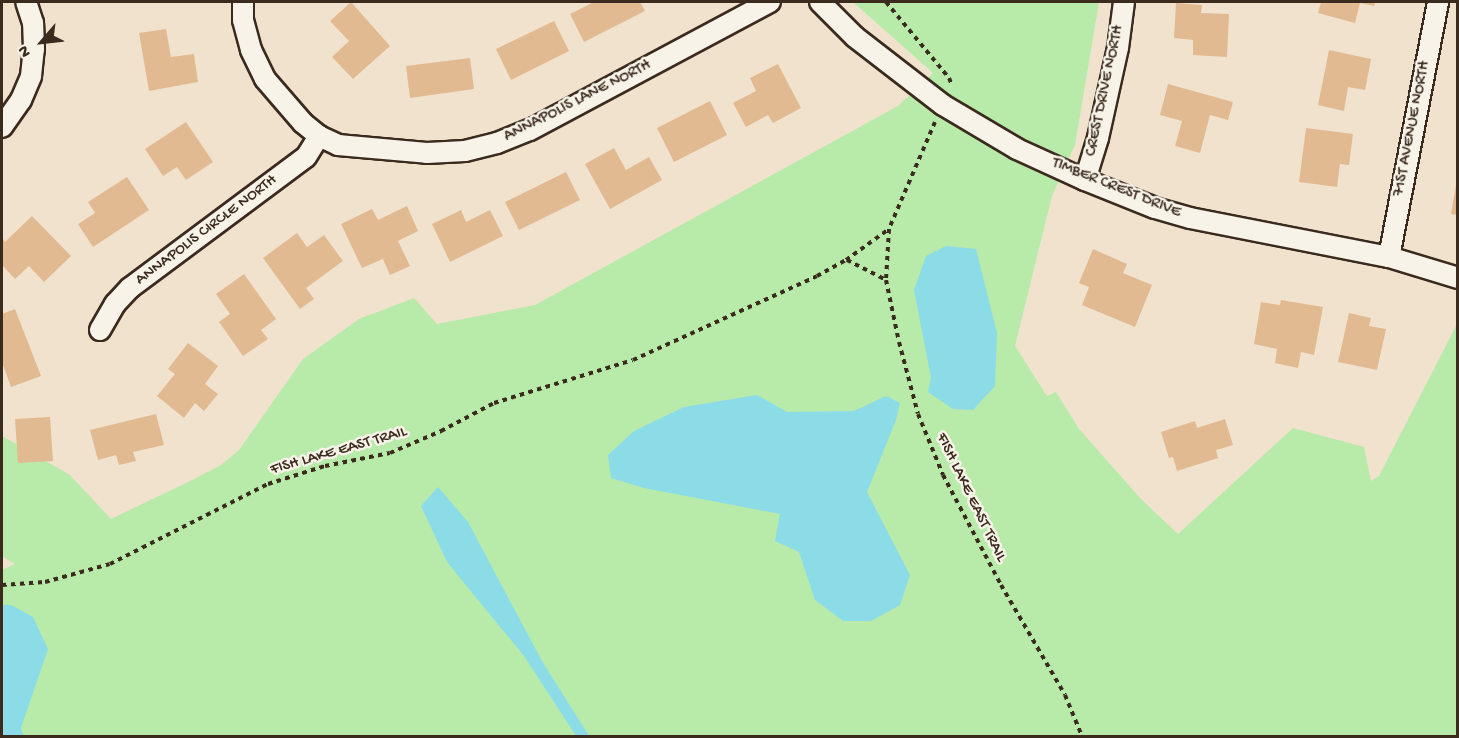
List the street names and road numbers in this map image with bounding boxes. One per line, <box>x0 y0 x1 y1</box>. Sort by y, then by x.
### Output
street label: CREST DRIVE NORTH <box>1083 24 1129 158</box>
street label: ANNAPOLIS LANE NORTH <box>501 57 655 147</box>
street label: 71ST AVENUE NORTH <box>1390 60 1436 198</box>
street label: TIMBER CREST DRIVE <box>1049 154 1183 224</box>
street label: ANNAPOLIS CIRCLE NORTH <box>133 172 281 290</box>
street label: FISH LAKE EAST TRAIL <box>269 423 409 481</box>
street label: FISH LAKE EAST TRAIL <box>931 431 1009 565</box>

